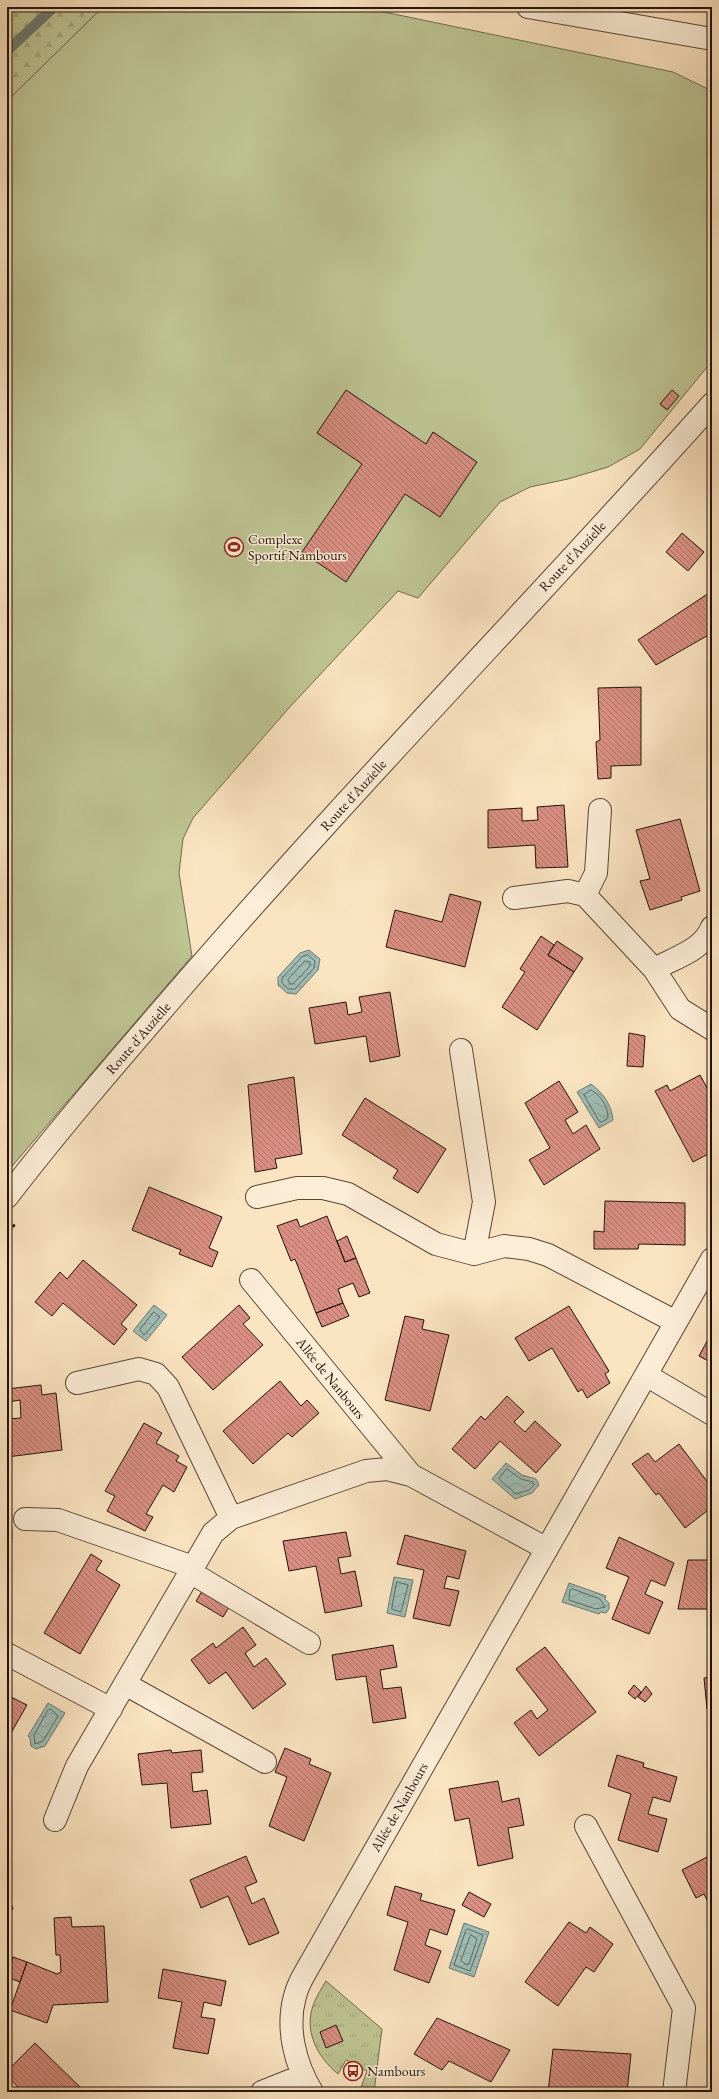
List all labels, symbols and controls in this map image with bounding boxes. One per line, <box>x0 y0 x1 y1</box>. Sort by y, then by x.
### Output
street label: Route d'Auzielle <box>535 516 610 595</box>
place label: Complexe Sportif Nambours <box>248 530 347 564</box>
sports icon: Complexe Sportif Nambours <box>223 536 245 558</box>
street label: Route d'Auzielle <box>316 755 390 835</box>
street label: Route d'Auzielle <box>102 998 175 1078</box>
street label: Allée de Nanbours <box>292 1333 370 1423</box>
street label: Allée de Nanbours <box>366 1759 432 1856</box>
bus stop icon: Nambours <box>342 2060 364 2082</box>
place label: Nambours <box>367 2062 426 2080</box>

